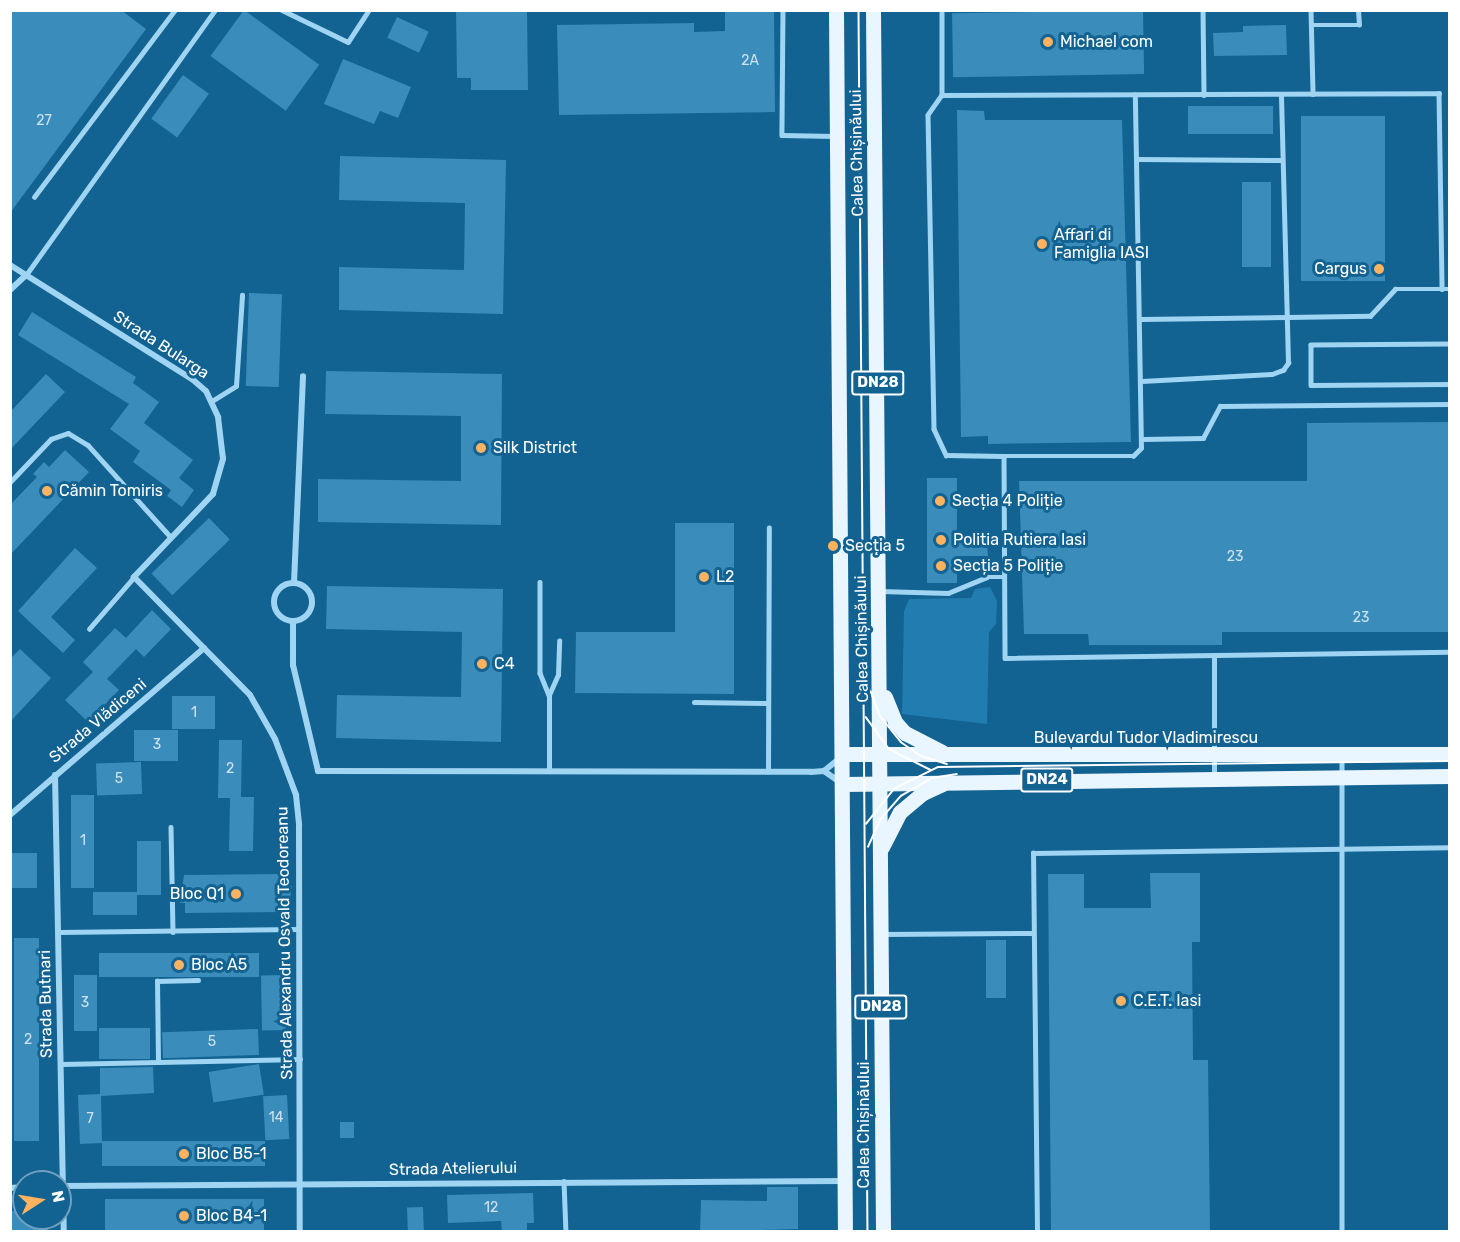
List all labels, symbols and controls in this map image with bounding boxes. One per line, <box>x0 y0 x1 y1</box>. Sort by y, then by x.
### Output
place label: Michael com <box>1060 32 1153 52</box>
marker: Michael com <box>1041 35 1055 49</box>
house number: 2A <box>741 53 759 69</box>
street label: Calea Chișinăului <box>846 89 868 217</box>
house number: 27 <box>36 113 52 129</box>
place label: Affari di Famiglia IASI <box>1054 225 1149 263</box>
marker: Affari di Famiglia IASI <box>1035 237 1049 251</box>
place label: Cargus <box>1314 259 1367 279</box>
marker: Cargus <box>1372 262 1386 276</box>
street label: Strada Bularga <box>109 307 213 383</box>
road number: DN28 <box>851 371 905 395</box>
place label: Silk District <box>493 438 577 458</box>
marker: Silk District <box>474 441 488 455</box>
place label: Cămin Tomiris <box>59 481 163 501</box>
marker: Cămin Tomiris <box>40 484 54 498</box>
place label: Secția 4 Poliție <box>952 491 1063 511</box>
marker: Secția 4 Poliție <box>933 494 947 508</box>
place label: Politia Rutiera Iasi <box>953 530 1086 550</box>
marker: Politia Rutiera Iasi <box>934 533 948 547</box>
place label: Secția 5 <box>845 536 905 556</box>
marker: Secția 5 <box>826 539 840 553</box>
house number: 23 <box>1227 549 1243 565</box>
place label: Secția 5 Poliție <box>953 556 1063 576</box>
marker: Secția 5 Poliție <box>934 559 948 573</box>
place label: L2 <box>716 567 734 587</box>
marker: L2 <box>697 570 711 584</box>
street label: Calea Chișinăului <box>851 575 873 703</box>
house number: 23 <box>1353 610 1369 626</box>
place label: C4 <box>494 654 515 674</box>
marker: C4 <box>475 657 489 671</box>
street label: Strada Vlădiceni <box>45 675 151 767</box>
house number: 1 <box>191 705 197 721</box>
street label: Bulevardul Tudor Vladimirescu <box>1033 728 1259 748</box>
house number: 3 <box>153 737 161 753</box>
house number: 2 <box>226 761 234 777</box>
road number: DN24 <box>1020 768 1074 792</box>
house number: 5 <box>115 771 123 787</box>
street label: Strada Alexandru Osvald Teodoreanu <box>273 806 297 1080</box>
house number: 1 <box>80 833 86 849</box>
place label: Bloc Q1 <box>170 884 224 904</box>
marker: Bloc Q1 <box>229 887 243 901</box>
street label: Strada Butnari <box>35 950 57 1058</box>
place label: Bloc A5 <box>191 955 248 975</box>
marker: Bloc A5 <box>172 958 186 972</box>
place label: C.E.T. Iasi <box>1133 991 1201 1011</box>
marker: C.E.T. Iasi <box>1114 994 1128 1008</box>
house number: 3 <box>81 995 89 1011</box>
road number: DN28 <box>854 995 908 1019</box>
house number: 2 <box>24 1032 32 1048</box>
house number: 5 <box>208 1034 216 1050</box>
street label: Calea Chișinăului <box>854 1062 874 1188</box>
house number: 14 <box>269 1110 283 1126</box>
house number: 7 <box>86 1111 94 1127</box>
place label: Bloc B5-1 <box>196 1144 267 1164</box>
marker: Bloc B5-1 <box>177 1147 191 1161</box>
street label: Strada Atelierului <box>389 1158 517 1180</box>
north arrow <box>12 1170 72 1230</box>
text: N <box>48 1189 69 1204</box>
house number: 12 <box>484 1200 498 1216</box>
place label: Bloc B4-1 <box>196 1206 267 1226</box>
marker: Bloc B4-1 <box>177 1209 191 1223</box>

